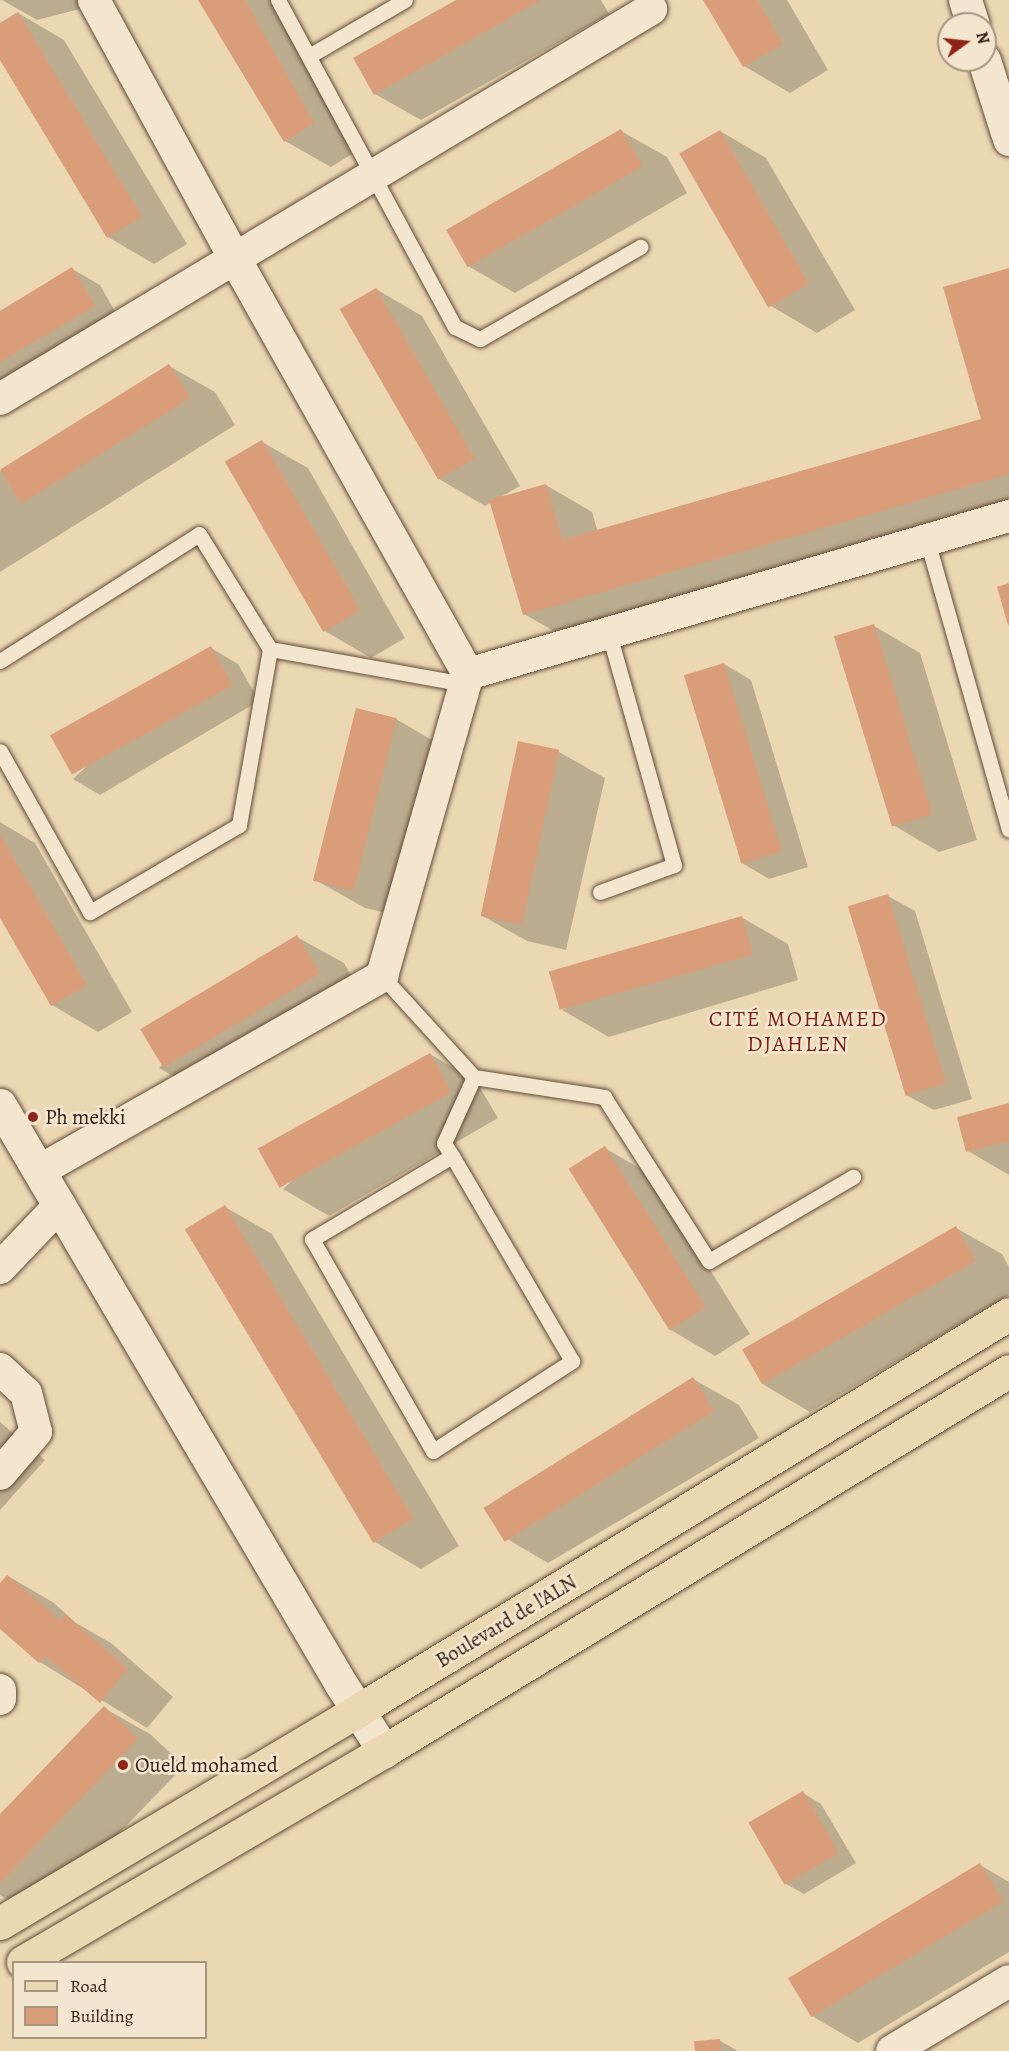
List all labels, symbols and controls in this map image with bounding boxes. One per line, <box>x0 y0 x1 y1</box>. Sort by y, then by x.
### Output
north arrow <box>937 12 997 72</box>
text: N <box>970 29 995 46</box>
district label: CITÉ MOHAMED DJAHLEN <box>709 1006 887 1058</box>
place label: Ph mekki <box>45 1104 126 1130</box>
marker: Ph mekki <box>26 1110 40 1124</box>
street label: Boulevard de l'ALN <box>431 1569 581 1673</box>
place label: Oueld mohamed <box>135 1752 278 1778</box>
marker: Oueld mohamed <box>116 1758 130 1772</box>
legend <box>12 1961 207 2039</box>
text: Road <box>70 1974 107 1998</box>
text: Building <box>70 2004 134 2028</box>

